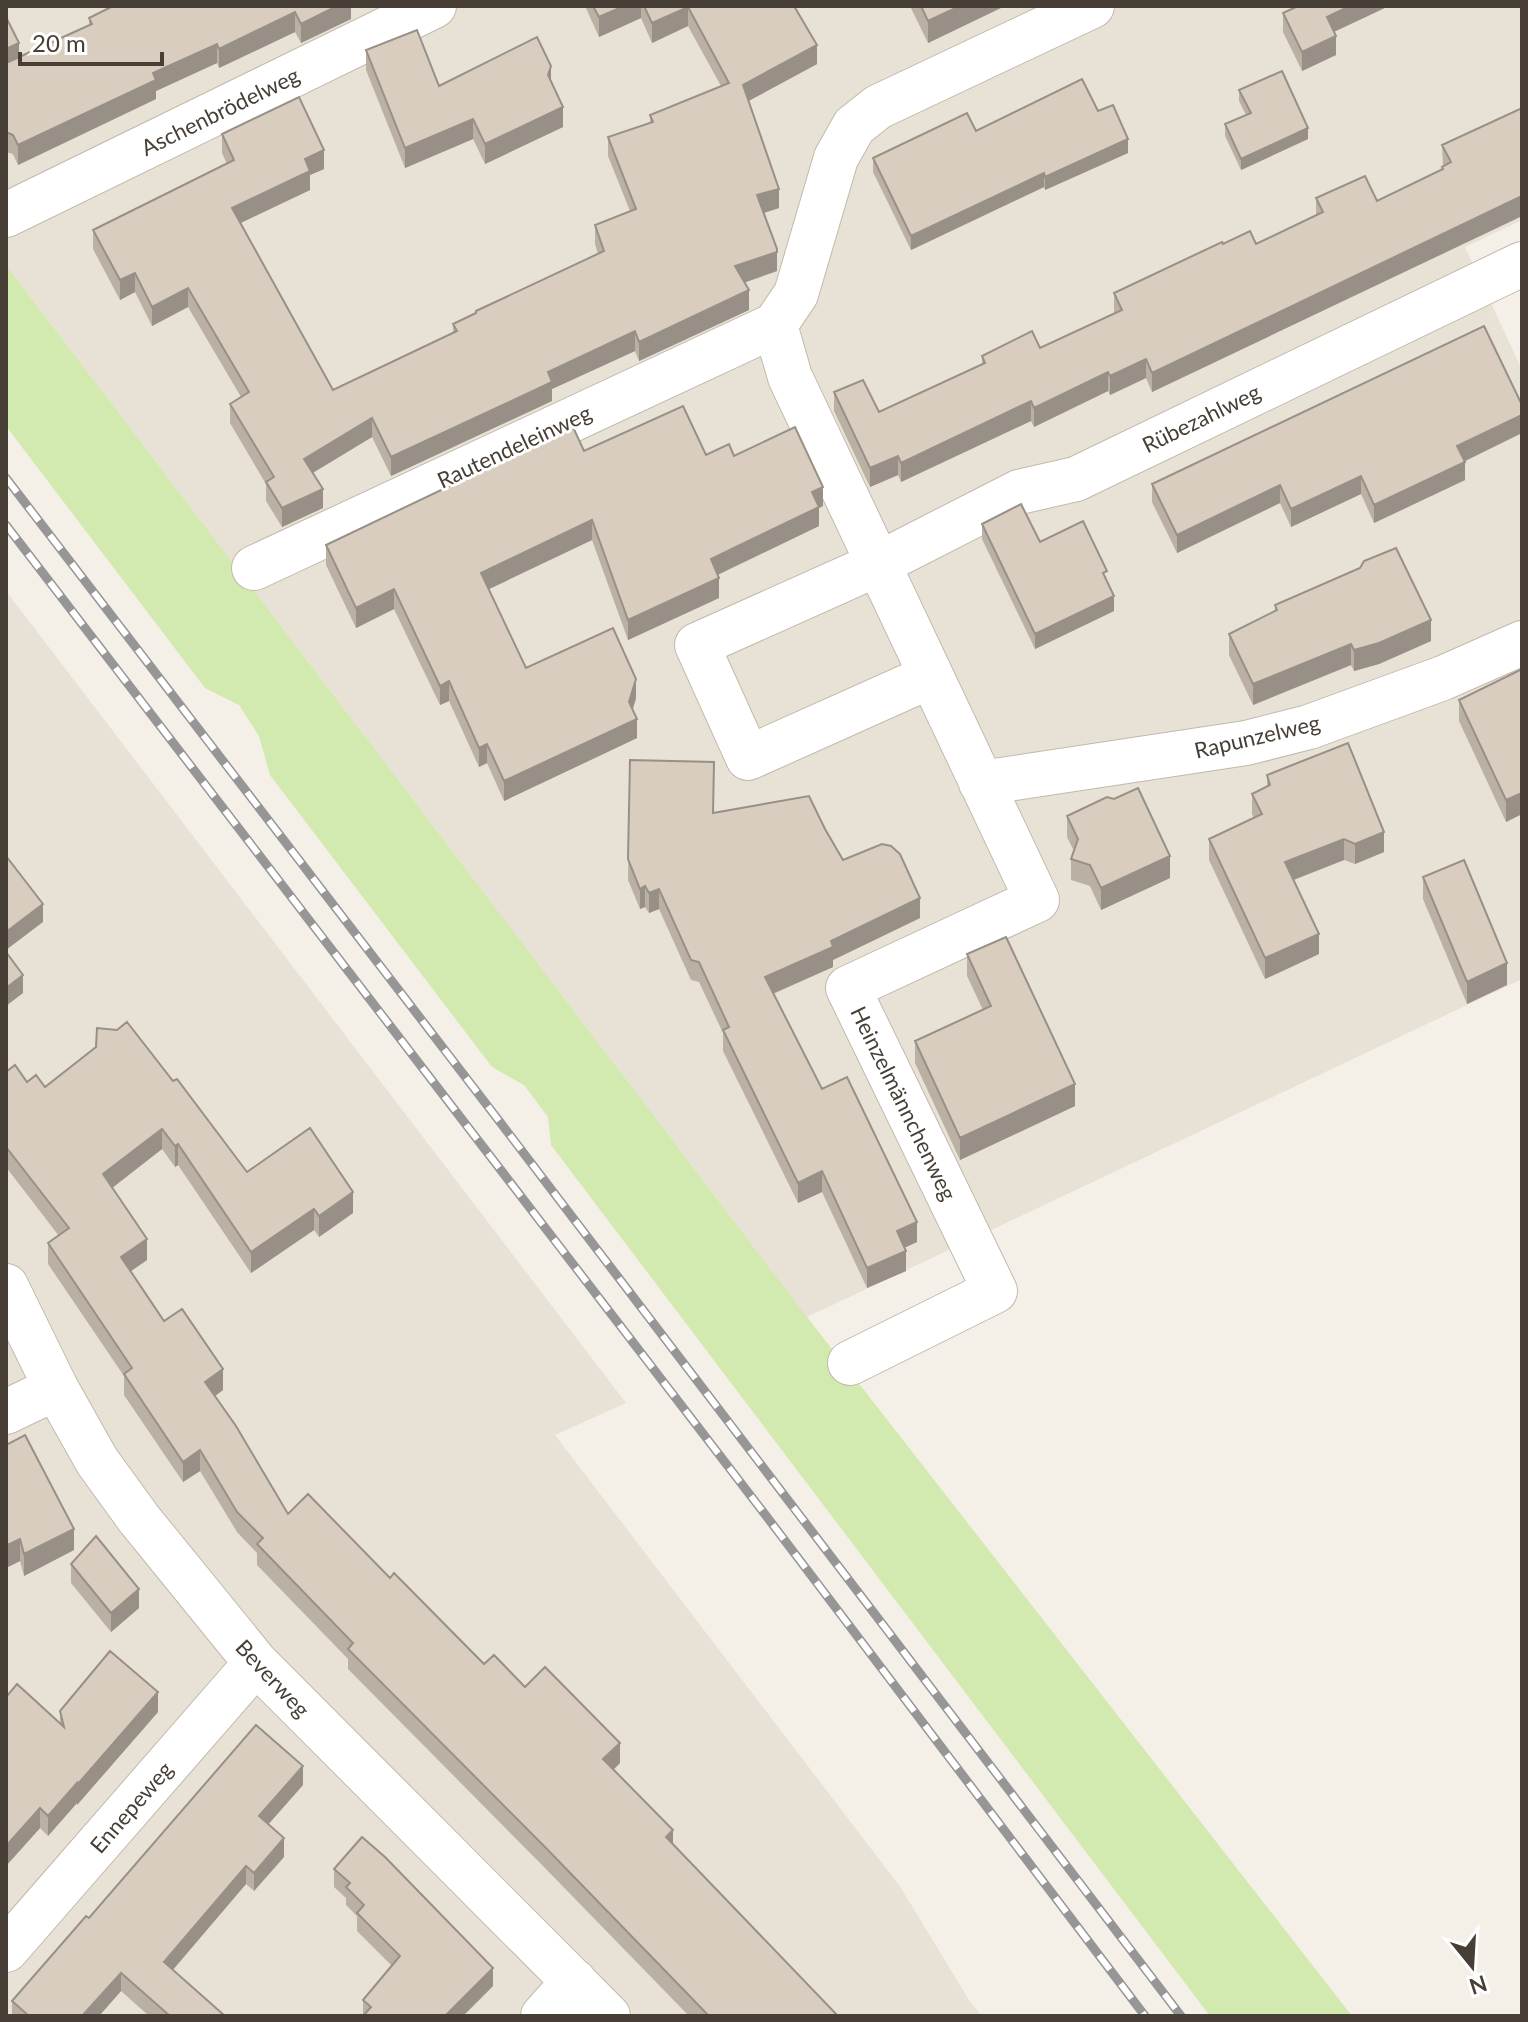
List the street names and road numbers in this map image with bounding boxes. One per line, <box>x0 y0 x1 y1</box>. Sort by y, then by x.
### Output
street label: Aschenbrödelweg <box>136 61 304 161</box>
street label: Rübezahlweg <box>1138 378 1264 458</box>
street label: Rautendeleinweg <box>433 398 595 494</box>
street label: Rapunzelweg <box>1192 708 1322 764</box>
street label: Heinzelmännchenweg <box>845 1002 963 1204</box>
street label: Beverweg <box>230 1634 316 1722</box>
street label: Ennepeweg <box>84 1756 178 1858</box>

